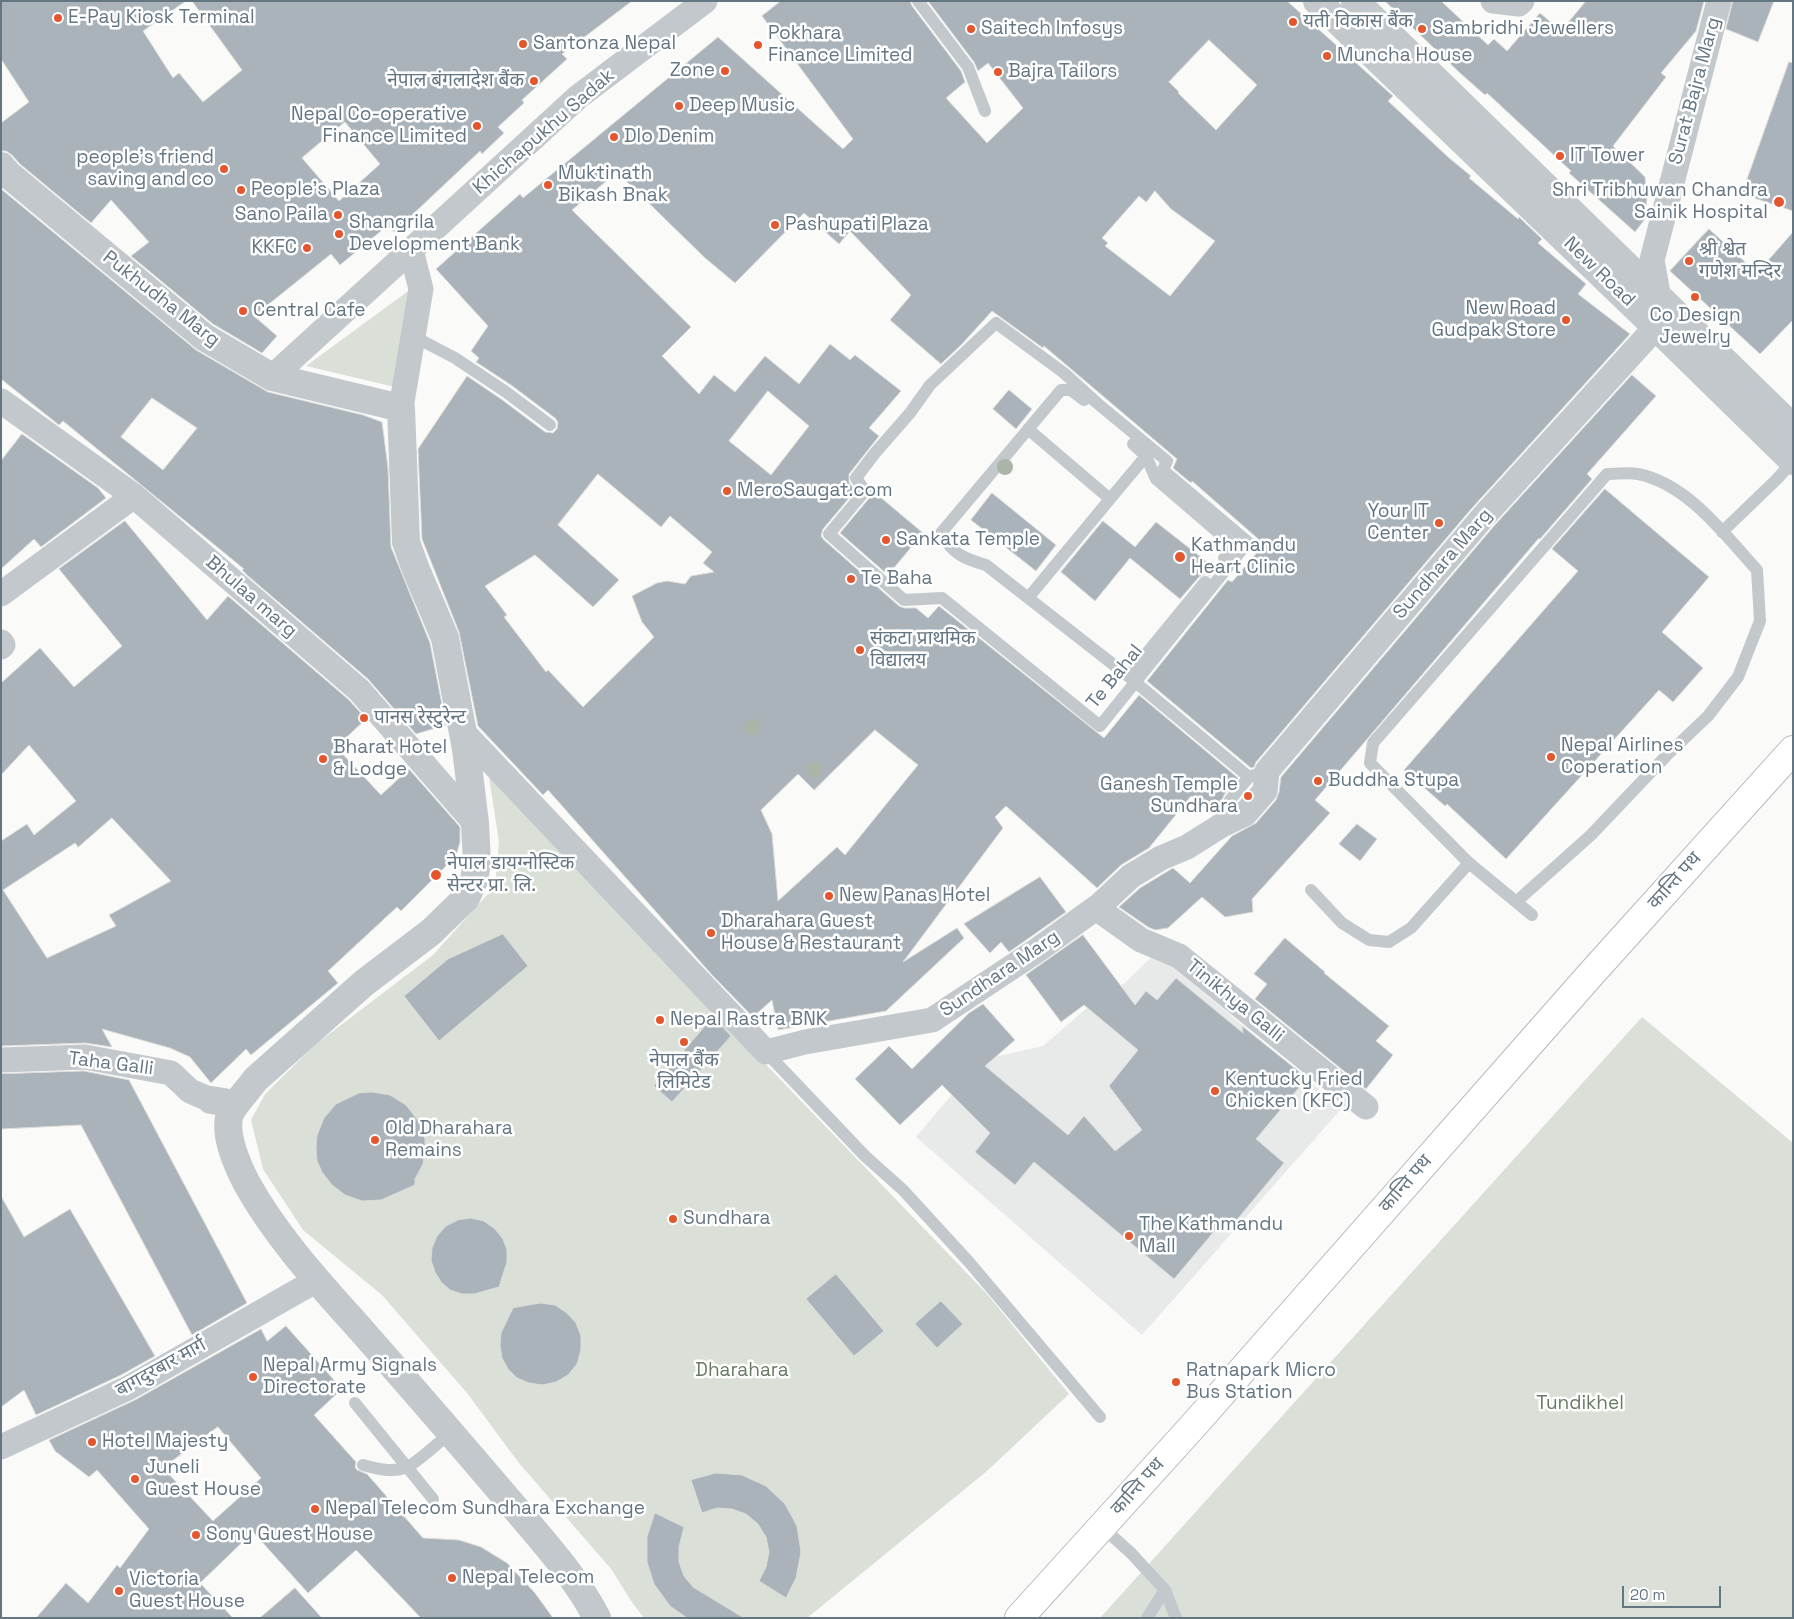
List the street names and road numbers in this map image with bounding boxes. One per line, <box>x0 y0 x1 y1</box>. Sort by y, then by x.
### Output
street label: Surat Bajra Marg <box>1664 15 1726 167</box>
street label: Khichapukhu Sadak <box>469 64 619 200</box>
street label: New Road <box>1559 232 1639 312</box>
street label: Pukhudha Marg <box>98 246 224 352</box>
street label: Sundhara Marg <box>1389 504 1497 624</box>
street label: Bhulaa marg <box>201 551 301 643</box>
street label: Te Bahal <box>1082 640 1148 714</box>
street label: कान्ति पथ <box>1643 848 1707 914</box>
street label: Sundhara Marg <box>936 926 1064 1022</box>
street label: Tinikhya Galli <box>1182 955 1288 1047</box>
street label: Taha Galli <box>67 1047 155 1081</box>
street label: कान्ति पथ <box>1375 1151 1437 1217</box>
street label: बागदुरबार मार्ग <box>112 1334 210 1402</box>
street label: कान्ति पथ <box>1106 1454 1170 1520</box>

